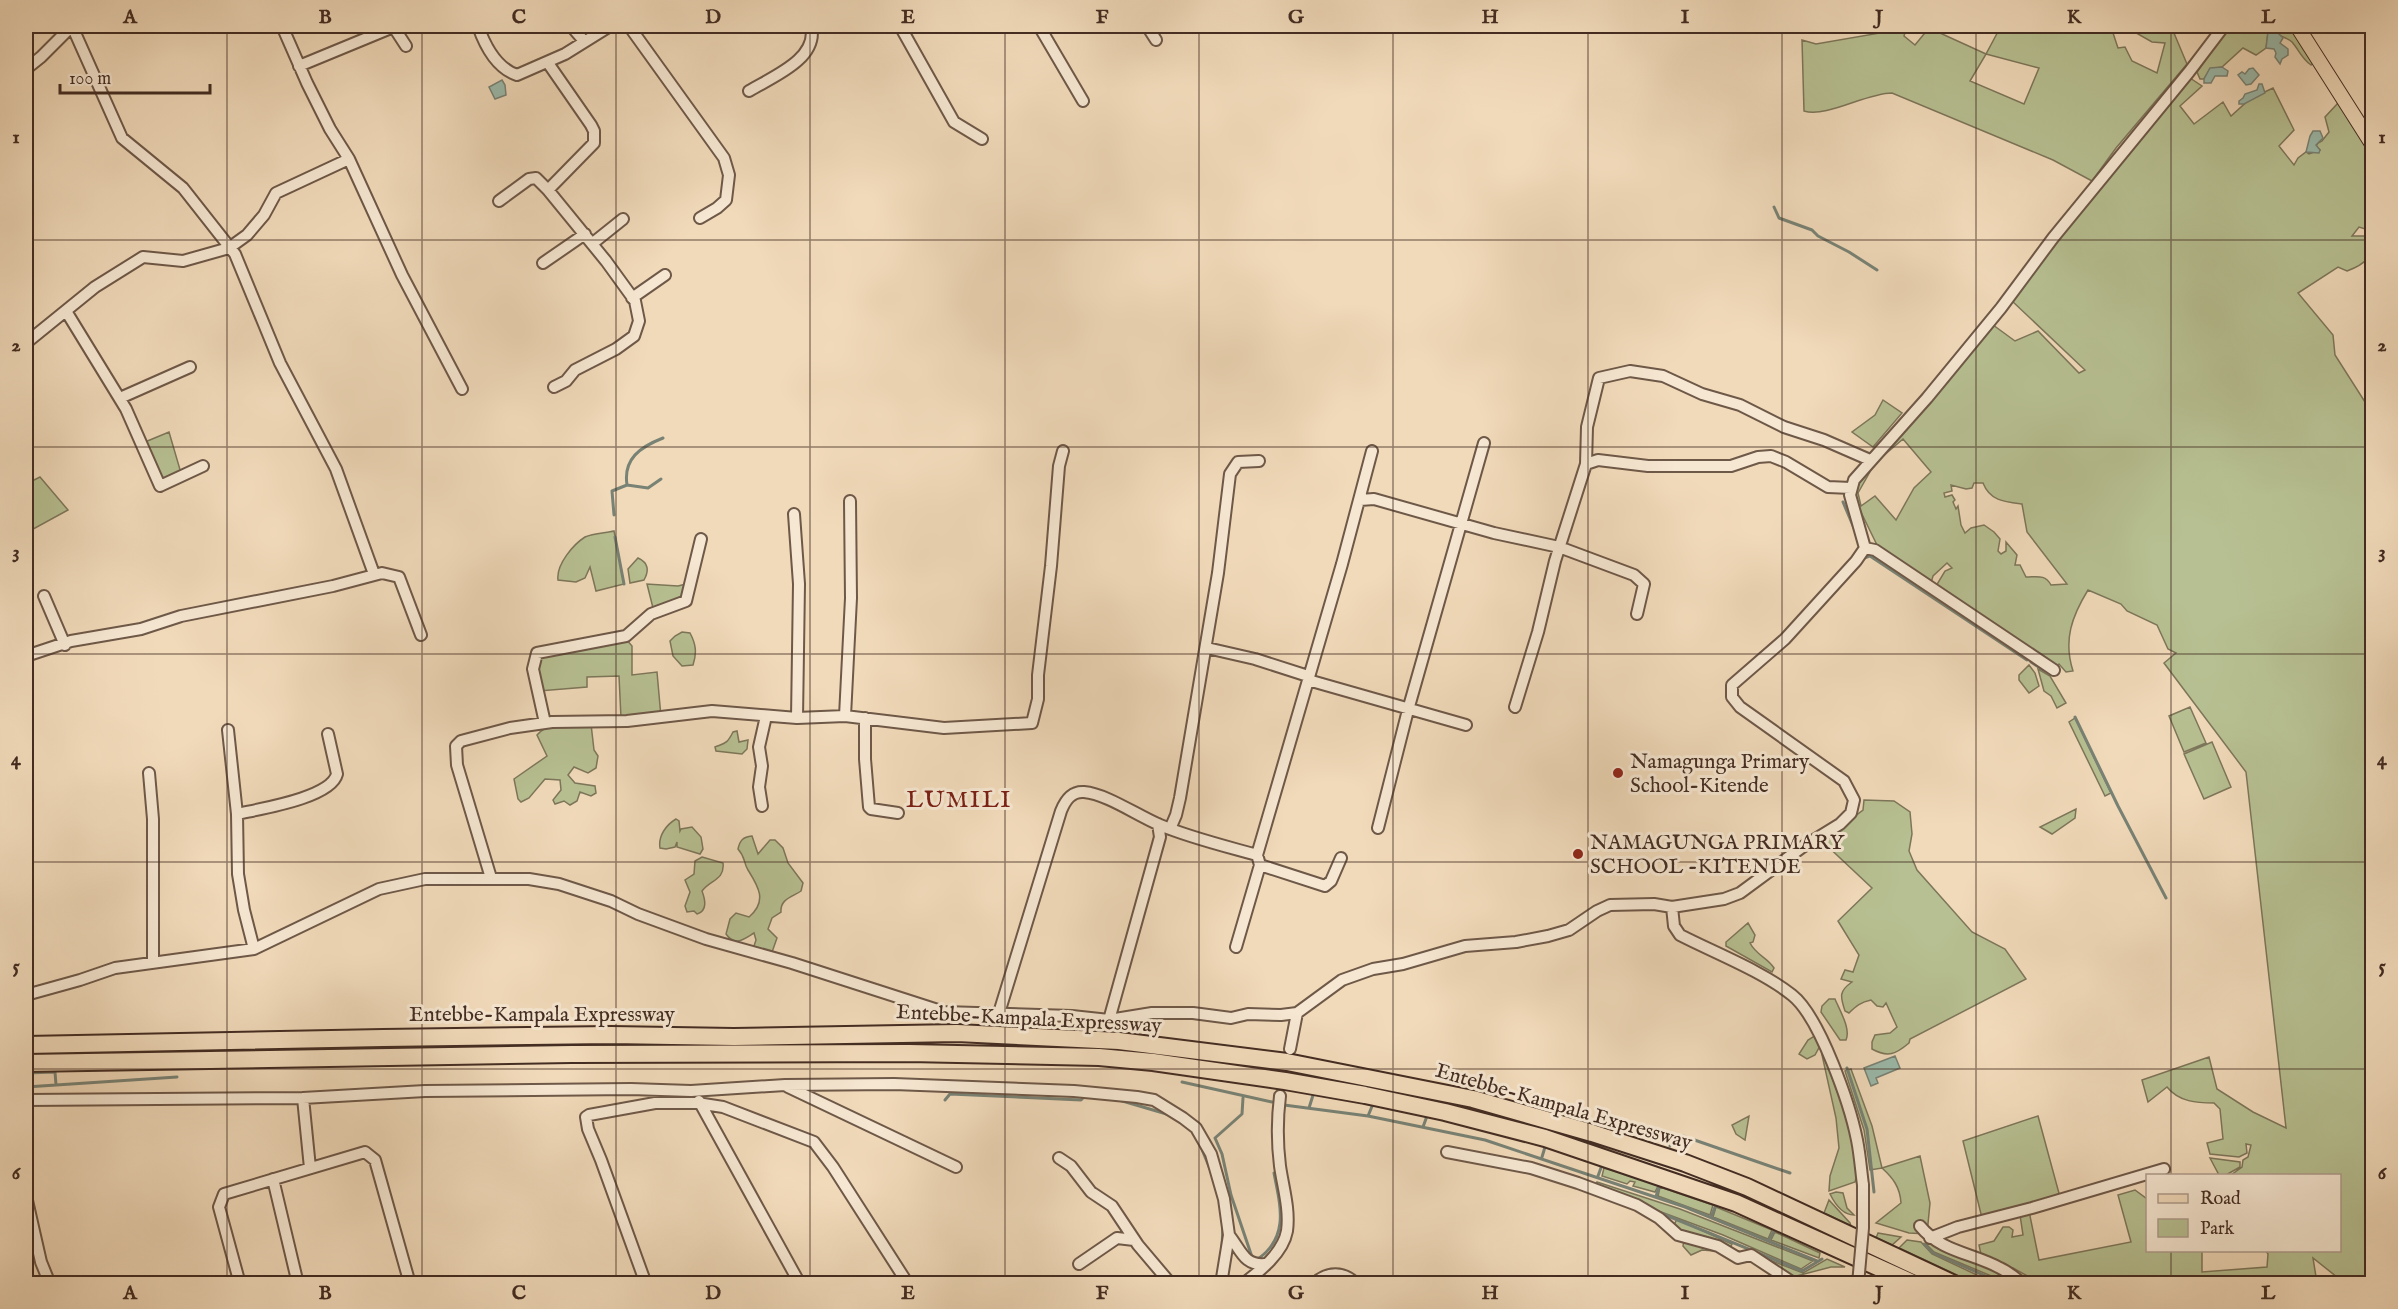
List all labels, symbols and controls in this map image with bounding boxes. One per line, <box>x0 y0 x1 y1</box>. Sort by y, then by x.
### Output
text: A <box>122 5 138 30</box>
text: B <box>318 5 332 30</box>
text: C <box>512 5 526 30</box>
text: D <box>705 5 721 30</box>
text: E <box>901 5 915 30</box>
text: F <box>1096 5 1109 30</box>
text: G <box>1288 5 1305 30</box>
text: H <box>1481 5 1499 30</box>
text: I <box>1681 5 1690 30</box>
text: J <box>1872 5 1884 30</box>
text: K <box>2067 5 2083 30</box>
text: L <box>2261 5 2276 30</box>
scale bar <box>60 57 210 95</box>
text: 100 m <box>69 68 111 91</box>
text: 1 <box>12 125 20 150</box>
text: 1 <box>2378 125 2386 150</box>
text: 2 <box>11 333 21 358</box>
text: 2 <box>2377 333 2387 358</box>
text: 3 <box>12 540 20 565</box>
text: 3 <box>2378 540 2386 565</box>
text: 4 <box>11 747 22 772</box>
text: 4 <box>2377 747 2388 772</box>
place label: Namagunga Primary School-Kitende <box>1630 749 1810 800</box>
marker: Namagunga Primary School-Kitende <box>1611 766 1625 780</box>
district label: LUMILI <box>906 785 1012 816</box>
place label: NAMAGUNGA PRIMARY SCHOOL -KITENDE <box>1590 830 1846 881</box>
marker: NAMAGUNGA PRIMARY SCHOOL -KITENDE <box>1571 847 1585 861</box>
text: 5 <box>12 954 20 979</box>
text: 5 <box>2378 954 2386 979</box>
street label: Entebbe-Kampala Expressway <box>895 999 1163 1040</box>
street label: Entebbe-Kampala Expressway <box>409 1002 676 1029</box>
street label: Entebbe-Kampala Expressway <box>1432 1058 1696 1157</box>
text: 6 <box>12 1161 22 1186</box>
text: 6 <box>2378 1161 2388 1186</box>
legend <box>2146 1174 2341 1252</box>
text: Road <box>2200 1188 2241 1211</box>
text: Park <box>2200 1218 2235 1241</box>
text: A <box>122 1281 138 1306</box>
text: B <box>318 1281 332 1306</box>
text: C <box>512 1281 526 1306</box>
text: D <box>705 1281 721 1306</box>
text: E <box>901 1281 915 1306</box>
text: F <box>1096 1281 1109 1306</box>
text: G <box>1288 1281 1305 1306</box>
text: H <box>1481 1281 1499 1306</box>
text: I <box>1681 1281 1690 1306</box>
text: J <box>1872 1281 1884 1306</box>
text: K <box>2067 1281 2083 1306</box>
text: L <box>2261 1281 2276 1306</box>

